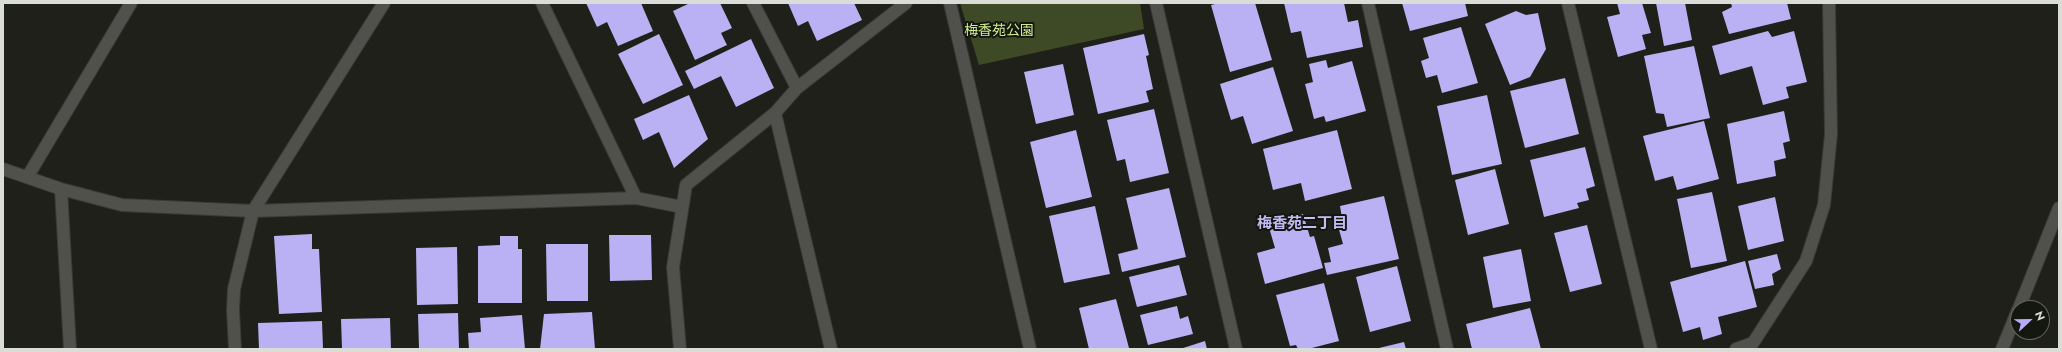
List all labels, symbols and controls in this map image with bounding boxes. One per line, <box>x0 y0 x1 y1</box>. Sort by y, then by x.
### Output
park label: 梅香苑公園 <box>964 24 1034 40</box>
district label: 梅香苑二丁目 <box>1257 215 1347 233</box>
north arrow <box>2010 300 2050 340</box>
text: N <box>2031 309 2049 323</box>

